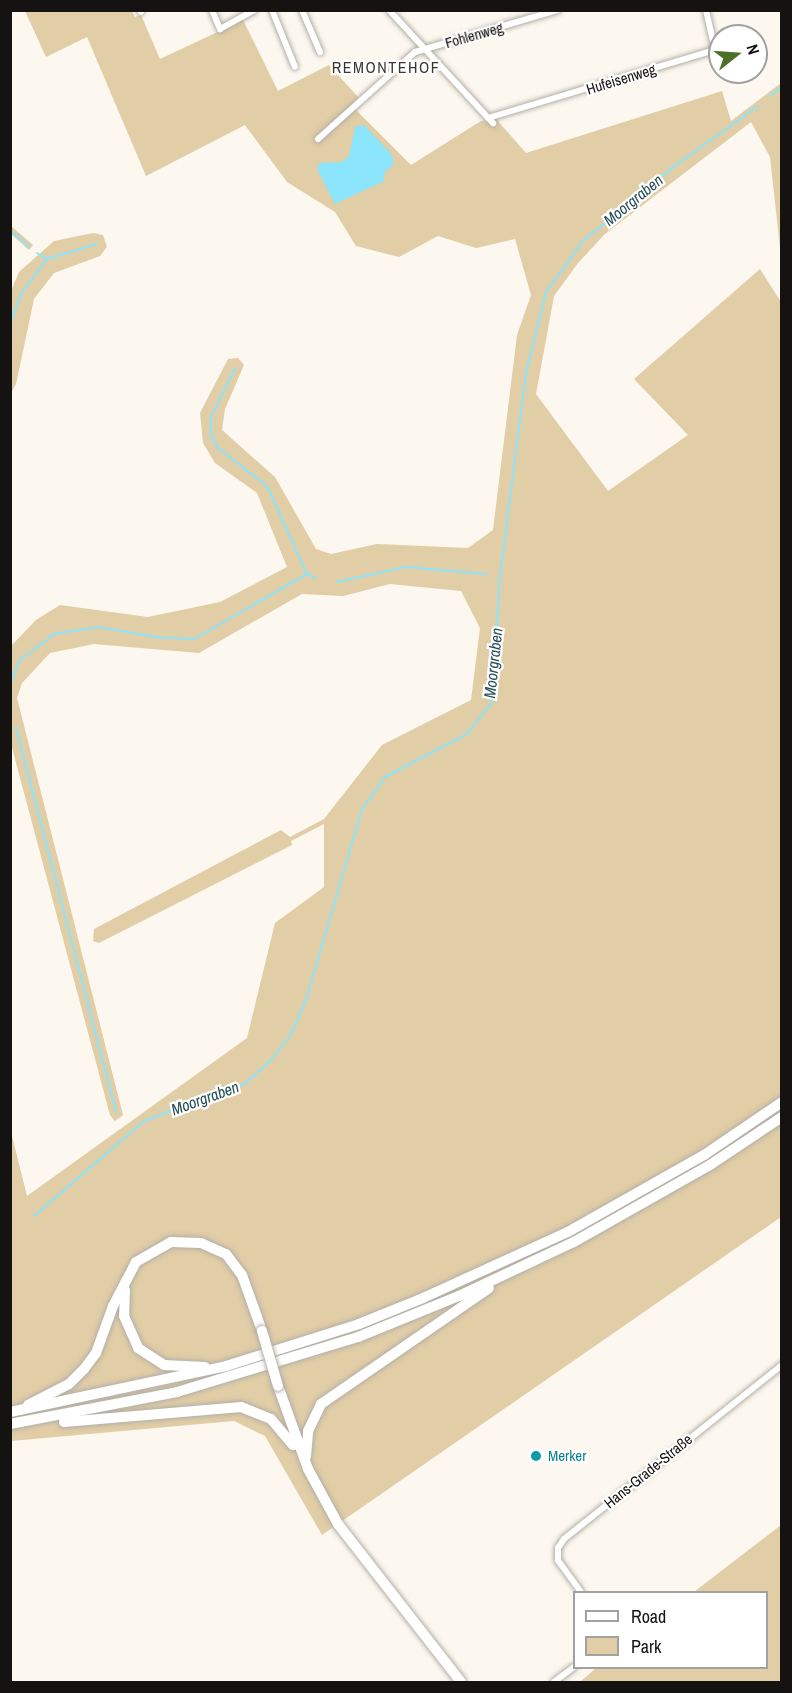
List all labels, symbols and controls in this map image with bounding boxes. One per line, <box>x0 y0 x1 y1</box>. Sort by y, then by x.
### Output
street label: Fohlenweg <box>443 18 505 52</box>
north arrow <box>708 24 768 84</box>
text: N <box>741 42 765 57</box>
district label: REMONTEHOF <box>332 57 440 77</box>
street label: Hufeisenweg <box>584 60 658 98</box>
water label: Moorgraben <box>599 170 667 230</box>
water label: Moorgraben <box>480 627 506 699</box>
water label: Moorgraben <box>168 1077 242 1119</box>
street label: Hans-Grade-Straße <box>600 1430 696 1512</box>
place label: Merker <box>548 1447 586 1465</box>
marker: Merker <box>529 1449 543 1463</box>
legend <box>573 1591 768 1669</box>
text: Road <box>631 1604 666 1629</box>
text: Park <box>631 1634 661 1659</box>

